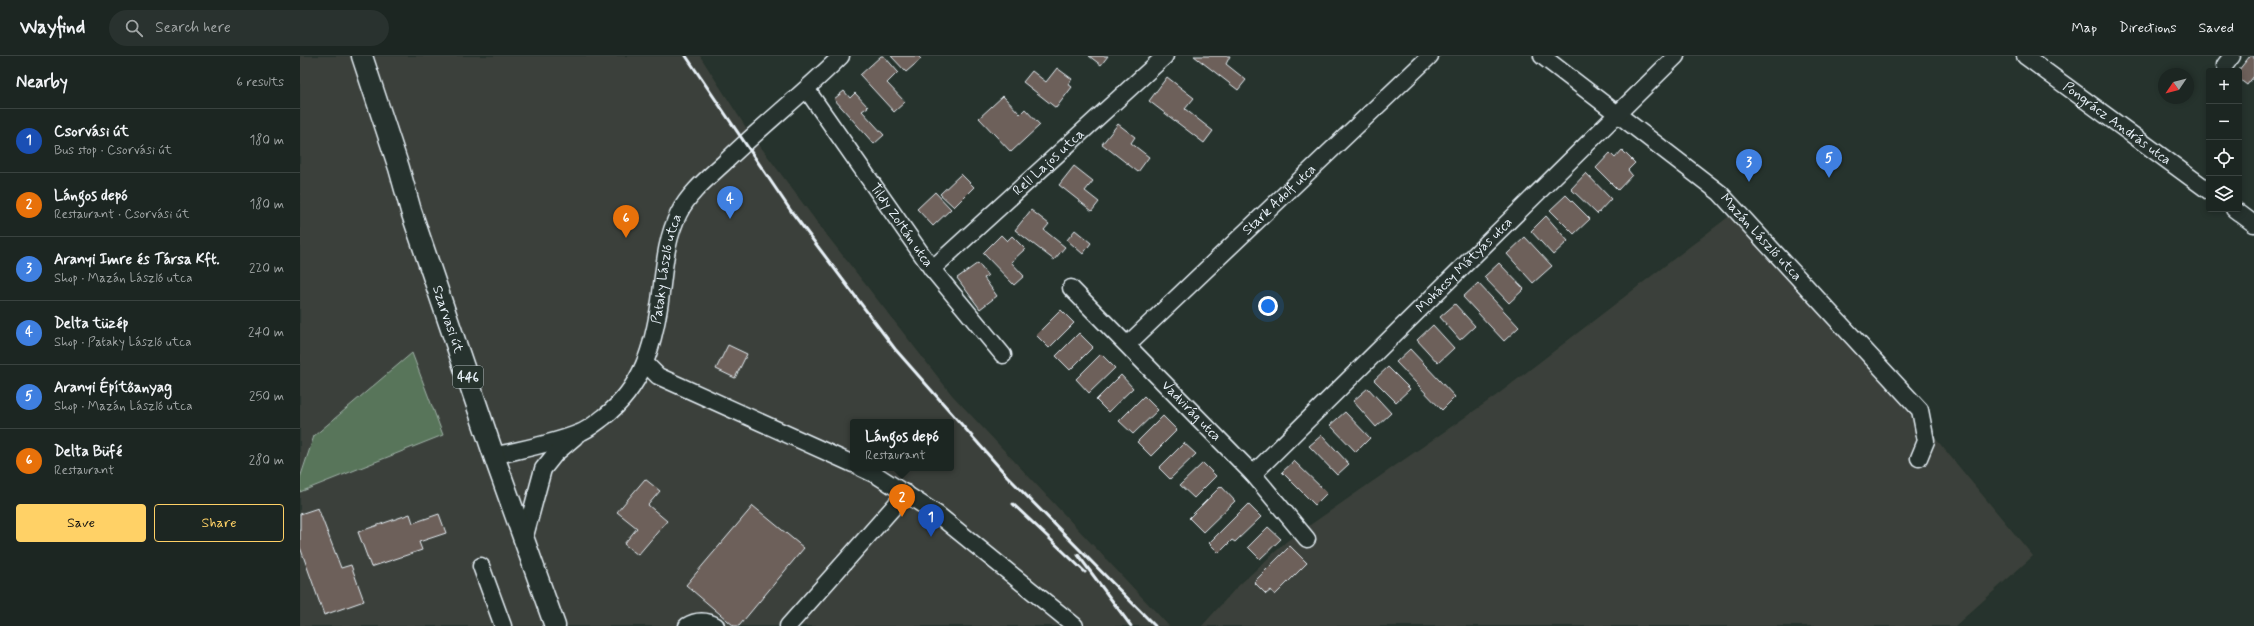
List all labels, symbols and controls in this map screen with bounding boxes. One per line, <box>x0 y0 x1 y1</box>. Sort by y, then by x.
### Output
search box <box>109 10 389 46</box>
text: Wayfind <box>20 15 85 40</box>
icon: search <box>123 17 145 39</box>
text: Search here <box>155 18 231 38</box>
text: Map <box>2071 19 2097 37</box>
text: Directions <box>2119 19 2177 37</box>
text: Saved <box>2199 19 2234 37</box>
north arrow <box>2158 68 2194 104</box>
map controls <box>2206 68 2242 212</box>
button: + <box>2206 68 2242 104</box>
text: Nearby <box>16 71 68 93</box>
text: 6 results <box>236 74 284 91</box>
street label: Pongrácz András utca <box>2059 78 2175 169</box>
button: − <box>2206 104 2242 140</box>
text: Csorvási út <box>54 122 129 142</box>
street label: Rell Lajos utca <box>1009 125 1088 200</box>
text: 1 <box>26 132 32 149</box>
text: 180 m <box>249 132 284 149</box>
button: locate <box>2206 140 2242 176</box>
text: Bus stop · Csorvási út <box>54 142 172 159</box>
pin: 5 <box>1816 145 1842 178</box>
pin: 3 <box>1736 149 1762 182</box>
street label: Stark Adolf utca <box>1239 160 1320 239</box>
button: layers <box>2206 176 2242 212</box>
street label: Tildy Zoltán utca <box>866 180 937 271</box>
text: Lángos depó <box>54 186 128 206</box>
pin: 4 <box>717 186 743 219</box>
street label: Mazán László utca <box>1716 190 1806 285</box>
text: 2 <box>26 196 32 213</box>
text: 180 m <box>249 196 284 213</box>
pin: 6 <box>613 205 639 238</box>
text: Restaurant · Csorvási út <box>54 206 189 223</box>
street label: Pataky László utca <box>647 211 686 326</box>
street label: Mohácsy Mátyás utca <box>1412 213 1517 317</box>
text: Aranyi Imre és Társa Kft. <box>54 250 220 270</box>
text: 3 <box>26 260 32 277</box>
text: 220 m <box>249 260 284 277</box>
text: Shop · Mazán László utca <box>54 270 193 287</box>
street label: Szarvasi út <box>428 283 468 356</box>
your location <box>1258 296 1278 316</box>
text: Delta tüzép <box>54 314 129 334</box>
text: 4 <box>25 324 33 341</box>
text: 240 m <box>248 324 284 341</box>
text: Shop · Pataky László utca <box>54 334 192 351</box>
road number: 446 <box>453 366 483 388</box>
street label: Vadvirág utca <box>1157 377 1225 445</box>
text: Aranyi Építőanyag <box>54 378 172 398</box>
text: 5 <box>25 388 33 405</box>
text: 250 m <box>249 388 284 405</box>
text: Shop · Mazán László utca <box>54 398 193 415</box>
popup <box>850 419 954 471</box>
text: Lángos depó <box>865 427 939 447</box>
text: Delta Büfé <box>54 442 122 462</box>
text: Restaurant <box>865 447 926 464</box>
text: 6 <box>26 452 32 469</box>
text: 280 m <box>249 452 284 469</box>
text: Restaurant <box>54 462 114 479</box>
pin: 2 <box>889 484 915 517</box>
button: Save <box>16 504 146 542</box>
button: Share <box>154 504 284 542</box>
pin: 1 <box>918 504 944 537</box>

